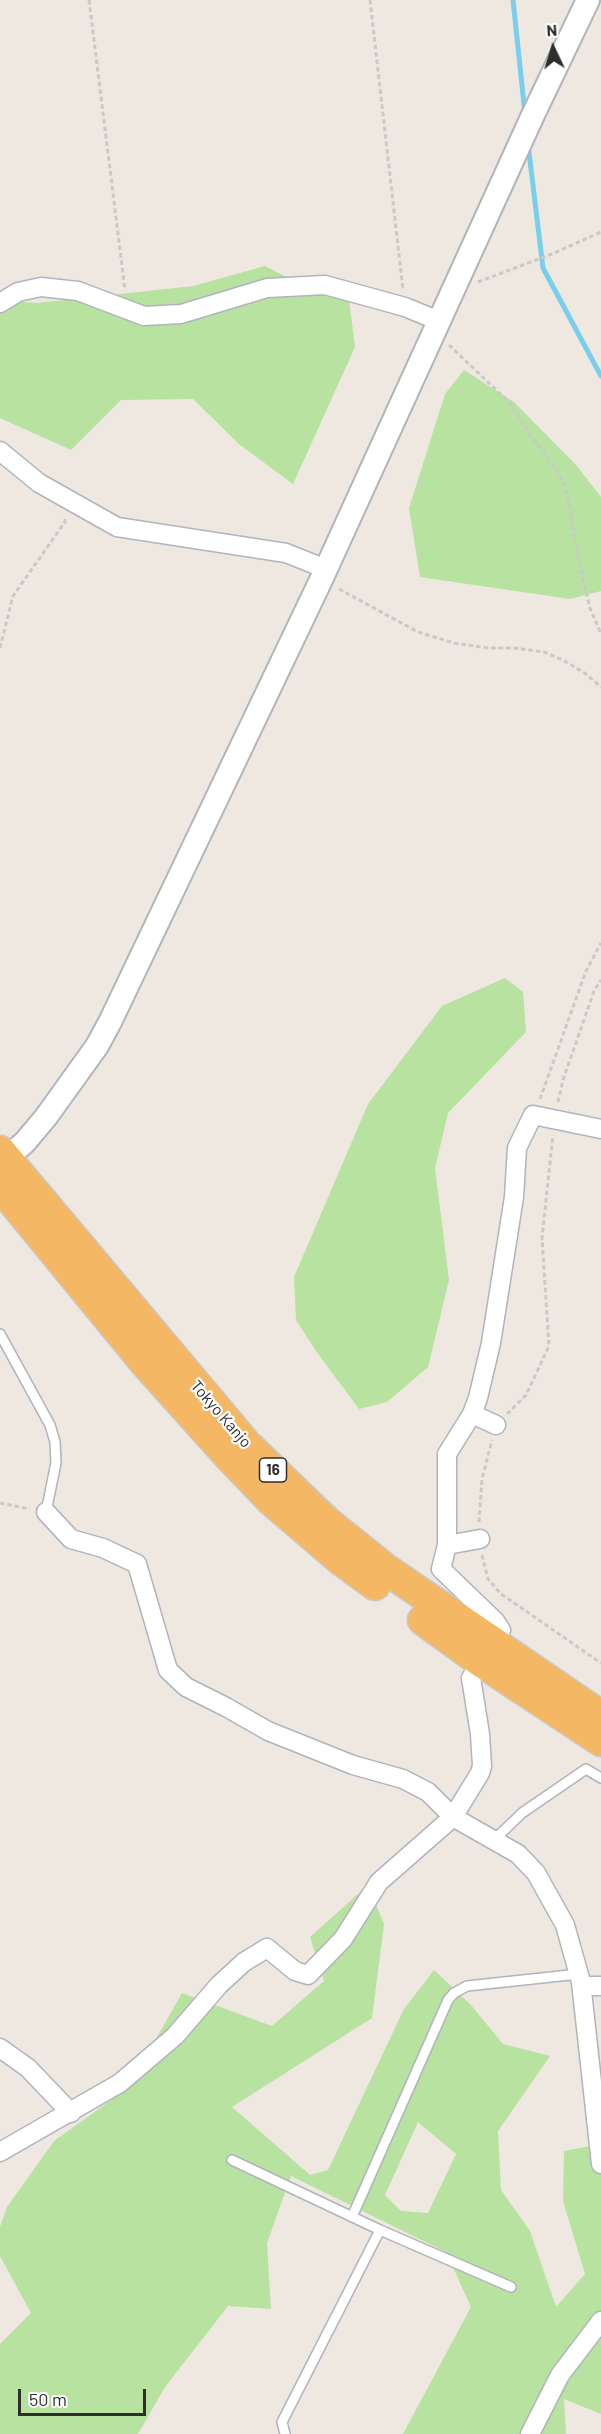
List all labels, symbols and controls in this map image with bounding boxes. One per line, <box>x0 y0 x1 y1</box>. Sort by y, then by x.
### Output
north arrow <box>523 18 583 78</box>
text: N <box>546 20 558 39</box>
street label: Tokyo Kanjo <box>187 1376 255 1452</box>
road number: 16 <box>260 1458 286 1482</box>
scale bar <box>21 2377 148 2415</box>
text: 50 m <box>29 2388 67 2410</box>

